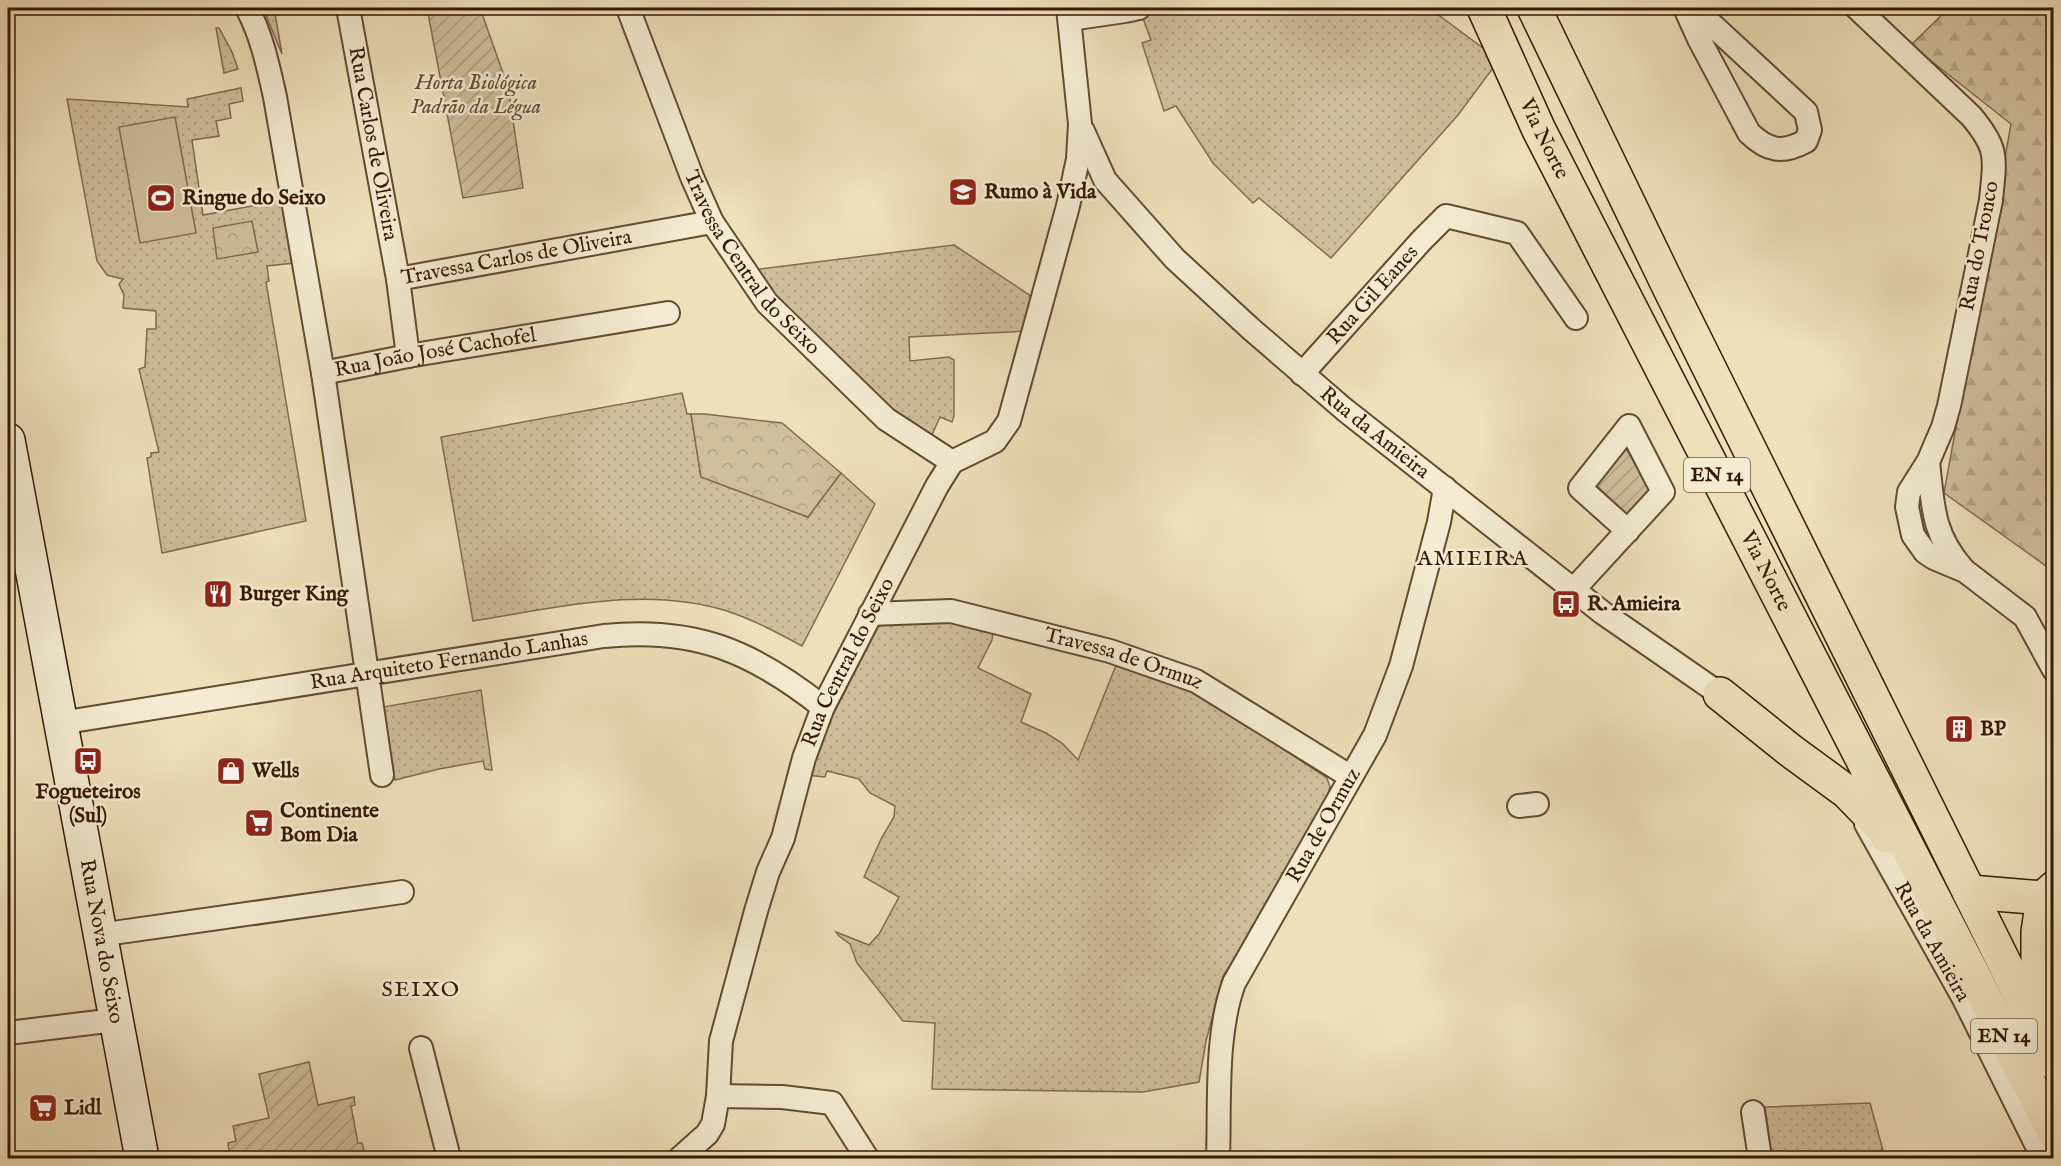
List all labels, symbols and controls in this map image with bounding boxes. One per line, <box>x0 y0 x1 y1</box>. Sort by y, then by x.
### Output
street label: Rua Carlos de Oliveira <box>342 45 404 244</box>
park label: Horta Biológica Padrão da Légua <box>411 70 541 121</box>
street label: Via Norte <box>1513 93 1576 184</box>
street label: Travessa Central do Seixo <box>677 166 826 361</box>
school or university icon: Rumo à Vida <box>947 176 979 208</box>
place label: Rumo à Vida <box>984 179 1097 206</box>
street label: Rua do Tronco <box>1954 179 2006 313</box>
sports icon: Ringue do Seixo <box>145 182 177 214</box>
place label: Ringue do Seixo <box>182 185 326 212</box>
street label: Travessa Carlos de Oliveira <box>399 223 635 292</box>
street label: Rua Gil Eanes <box>1321 239 1424 351</box>
street label: Rua João José Cachofel <box>332 321 538 384</box>
street label: Rua da Amieira <box>1314 381 1436 485</box>
road number: EN 14 <box>1684 458 1750 492</box>
street label: Via Norte <box>1734 526 1798 616</box>
district label: AMIEIRA <box>1416 545 1529 573</box>
street label: Rua Central do Seixo <box>796 573 901 751</box>
restaurant icon: Burger King <box>202 578 234 610</box>
place label: Burger King <box>239 581 349 608</box>
bus stop icon: R. Amieira <box>1550 588 1582 620</box>
place label: R. Amieira <box>1587 591 1681 618</box>
street label: Travessa de Ormuz <box>1041 621 1209 696</box>
street label: Rua Arquiteto Fernando Lanhas <box>308 625 590 696</box>
building icon: BP <box>1943 713 1975 745</box>
place label: BP <box>1980 716 2007 743</box>
bus stop icon: Fogueteiros (Sul) <box>72 745 104 777</box>
shop icon: Wells <box>215 755 247 787</box>
place label: Wells <box>251 758 300 785</box>
street label: Rua de Ormuz <box>1280 763 1367 887</box>
place label: Fogueteiros (Sul) <box>35 779 141 830</box>
place label: Continente Bom Dia <box>280 798 379 849</box>
supermarket icon: Continente Bom Dia <box>243 807 275 839</box>
street label: Rua Nova do Seixo <box>73 857 130 1026</box>
street label: Rua da Amieira <box>1888 877 1977 1007</box>
district label: SEIXO <box>381 976 461 1004</box>
road number: EN 14 <box>1971 1019 2037 1053</box>
supermarket icon: Lidl <box>27 1092 59 1124</box>
place label: Lidl <box>64 1095 103 1122</box>

